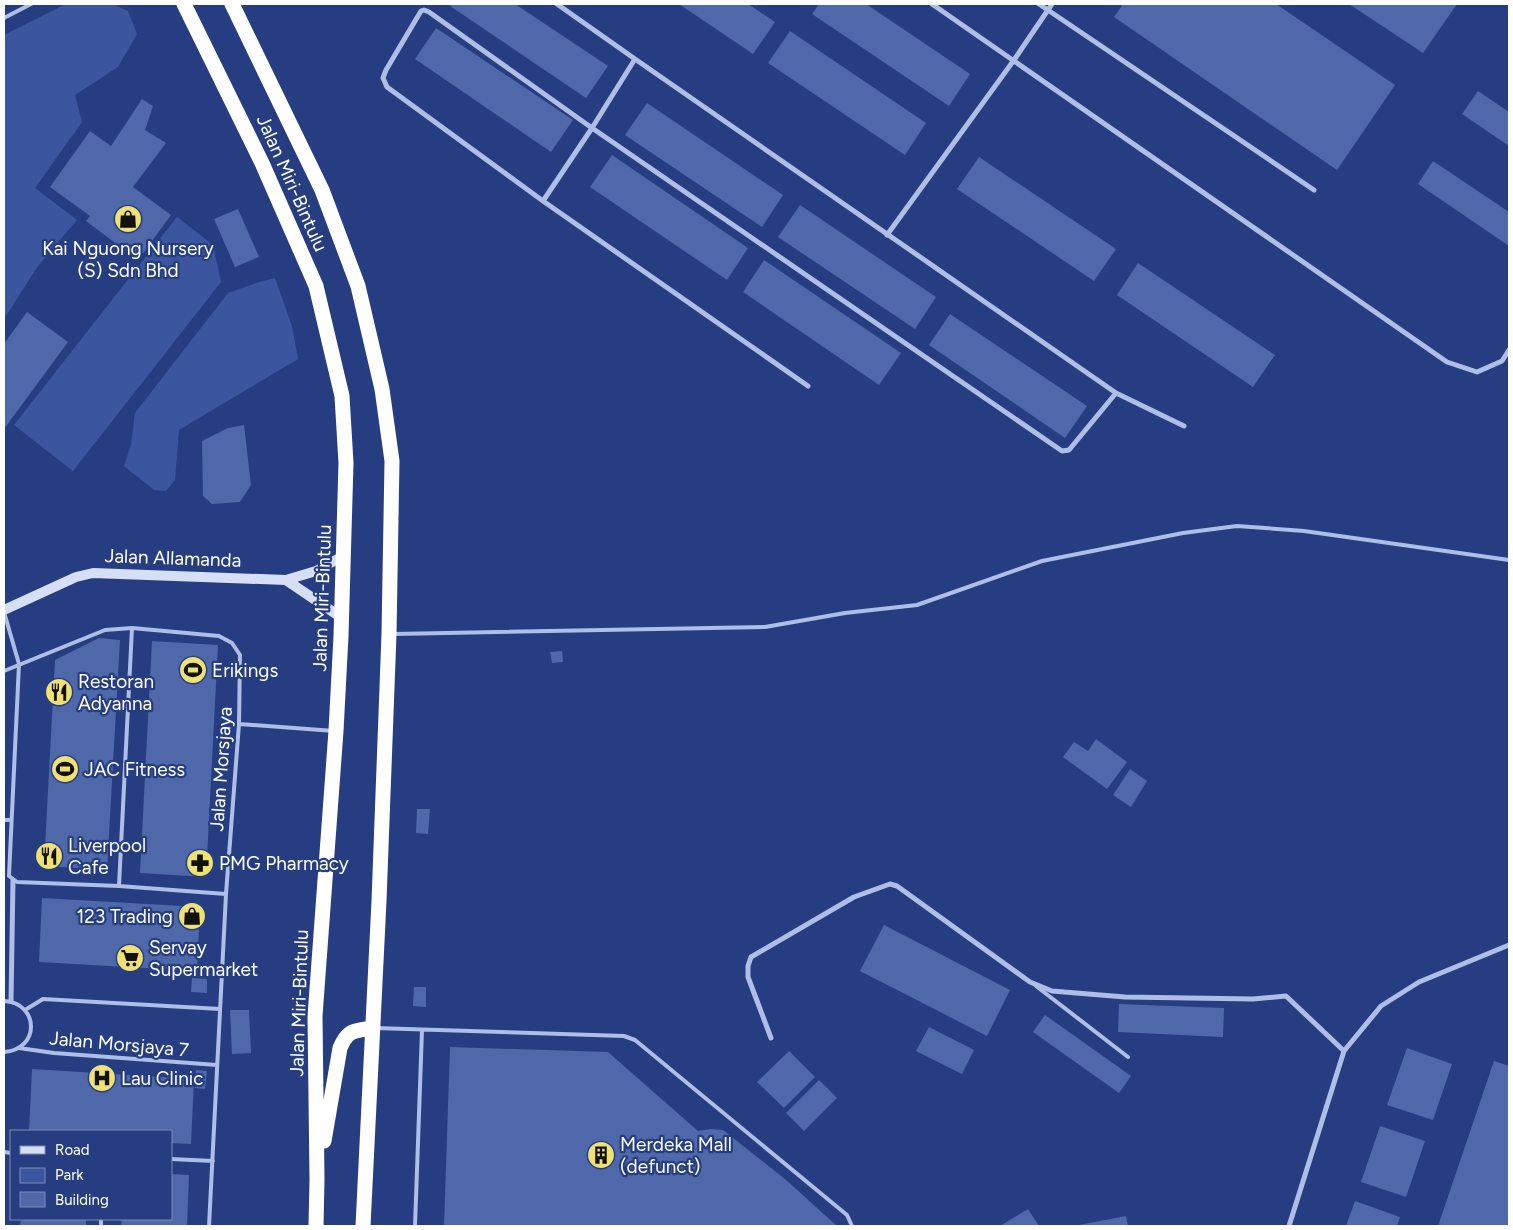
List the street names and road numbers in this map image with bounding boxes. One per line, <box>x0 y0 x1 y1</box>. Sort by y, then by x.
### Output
street label: Jalan Miri-Bintulu <box>252 111 332 255</box>
street label: Jalan Miri-Bintulu <box>308 524 336 672</box>
street label: Jalan Allamanda <box>104 544 242 572</box>
street label: Jalan Morsjaya <box>205 706 237 832</box>
street label: Jalan Miri-Bintulu <box>285 929 313 1077</box>
street label: Jalan Morsjaya 7 <box>48 1026 190 1062</box>

